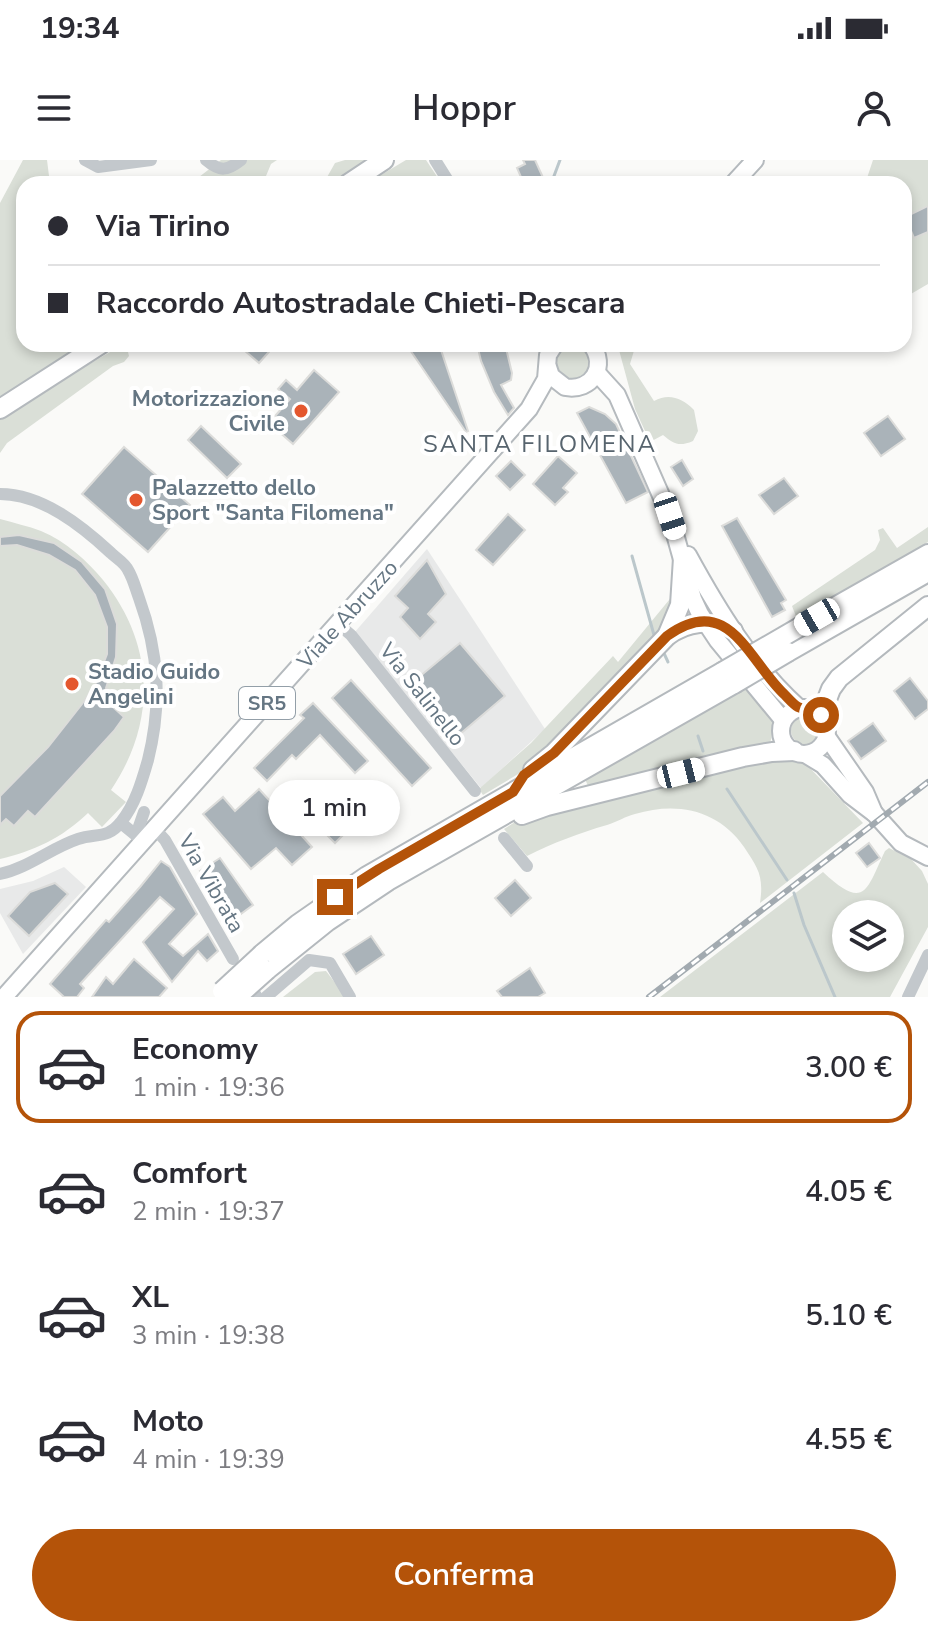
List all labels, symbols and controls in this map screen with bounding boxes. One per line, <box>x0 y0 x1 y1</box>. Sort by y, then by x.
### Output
text: 19:34 <box>40 8 119 49</box>
text: Hoppr <box>412 84 516 133</box>
icon: menu <box>32 86 76 130</box>
icon: person <box>852 86 896 130</box>
text: Via Tirino <box>96 206 230 247</box>
text: Raccordo Autostradale Chieti-Pescara <box>96 283 625 324</box>
place label: Motorizzazione Civile <box>132 384 285 439</box>
marker: Motorizzazione Civile <box>292 402 310 420</box>
district label: SANTA FILOMENA <box>423 428 657 460</box>
place label: Palazzetto dello Sport "Santa Filomena" <box>152 473 394 528</box>
car <box>651 489 689 543</box>
marker: Palazzetto dello Sport "Santa Filomena" <box>127 491 145 509</box>
street label: Viale Abruzzo <box>290 554 405 676</box>
car <box>790 595 844 639</box>
street label: Via Salinello <box>372 636 472 753</box>
place label: Stadio Guido Angelini <box>88 657 220 712</box>
marker: Stadio Guido Angelini <box>63 675 81 693</box>
road number: SR5 <box>239 687 295 719</box>
route start <box>803 697 839 733</box>
car <box>655 756 707 790</box>
callout: 1 min <box>269 781 401 837</box>
text: 1 min <box>301 790 367 825</box>
street label: Via Vibrata <box>170 828 251 938</box>
route end <box>317 879 353 915</box>
map controls <box>832 900 904 972</box>
button: layers <box>832 900 904 972</box>
text: Economy <box>132 1029 258 1070</box>
icon: car <box>36 1031 108 1103</box>
text: 3.00 € <box>805 1047 892 1088</box>
text: 1 min · 19:36 <box>132 1070 285 1105</box>
text: Comfort <box>132 1153 247 1194</box>
icon: car <box>36 1155 108 1227</box>
text: 4.05 € <box>805 1171 892 1212</box>
text: 2 min · 19:37 <box>132 1194 285 1229</box>
text: XL <box>132 1277 169 1318</box>
icon: car <box>36 1279 108 1351</box>
text: 5.10 € <box>805 1295 892 1336</box>
text: 3 min · 19:38 <box>132 1318 285 1353</box>
text: Moto <box>132 1401 204 1442</box>
icon: car <box>36 1403 108 1475</box>
text: 4.55 € <box>805 1419 892 1460</box>
text: 4 min · 19:39 <box>132 1442 285 1477</box>
button: Conferma <box>32 1529 896 1621</box>

